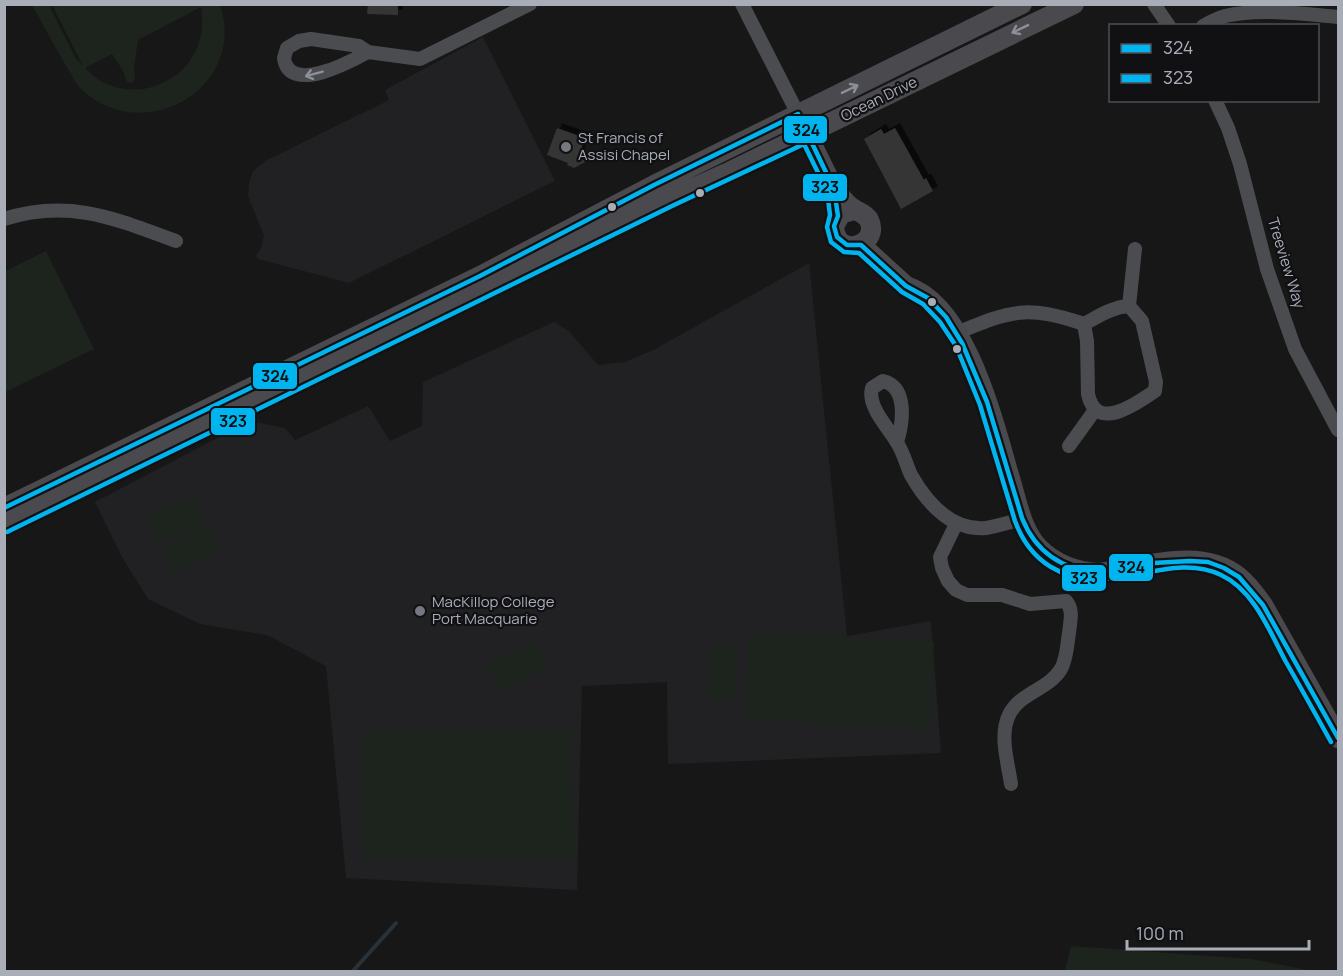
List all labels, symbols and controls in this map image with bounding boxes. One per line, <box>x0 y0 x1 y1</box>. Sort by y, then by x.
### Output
one-way arrow <box>1012 24 1030 36</box>
legend <box>1109 24 1319 102</box>
text: 324 <box>1163 35 1193 59</box>
text: 323 <box>1163 65 1193 89</box>
one-way arrow <box>305 69 324 80</box>
street label: Ocean Drive <box>837 71 921 126</box>
one-way arrow <box>841 82 859 94</box>
line badge: 324 <box>783 115 828 144</box>
text: 324 <box>792 119 820 141</box>
place label: St Francis of Assisi Chapel <box>578 127 670 165</box>
marker: St Francis of Assisi Chapel <box>559 140 573 154</box>
line badge: 323 <box>802 173 848 202</box>
text: 323 <box>811 176 839 198</box>
unlabelled marker <box>694 187 706 199</box>
unlabelled marker <box>606 201 618 213</box>
street label: Treeview Way <box>1263 215 1310 311</box>
unlabelled marker <box>926 296 938 308</box>
unlabelled marker <box>951 343 963 355</box>
line badge: 324 <box>252 362 298 390</box>
text: 324 <box>261 365 289 387</box>
line badge: 323 <box>210 407 256 436</box>
text: 323 <box>219 410 247 432</box>
line badge: 324 <box>1108 553 1154 582</box>
text: 324 <box>1117 556 1145 578</box>
line badge: 323 <box>1061 564 1107 592</box>
text: 323 <box>1070 567 1098 589</box>
place label: MacKillop College Port Macquarie <box>432 591 555 629</box>
marker: MacKillop College Port Macquarie <box>413 604 427 618</box>
scale bar <box>1127 913 1308 951</box>
text: 100 m <box>1136 921 1184 945</box>

